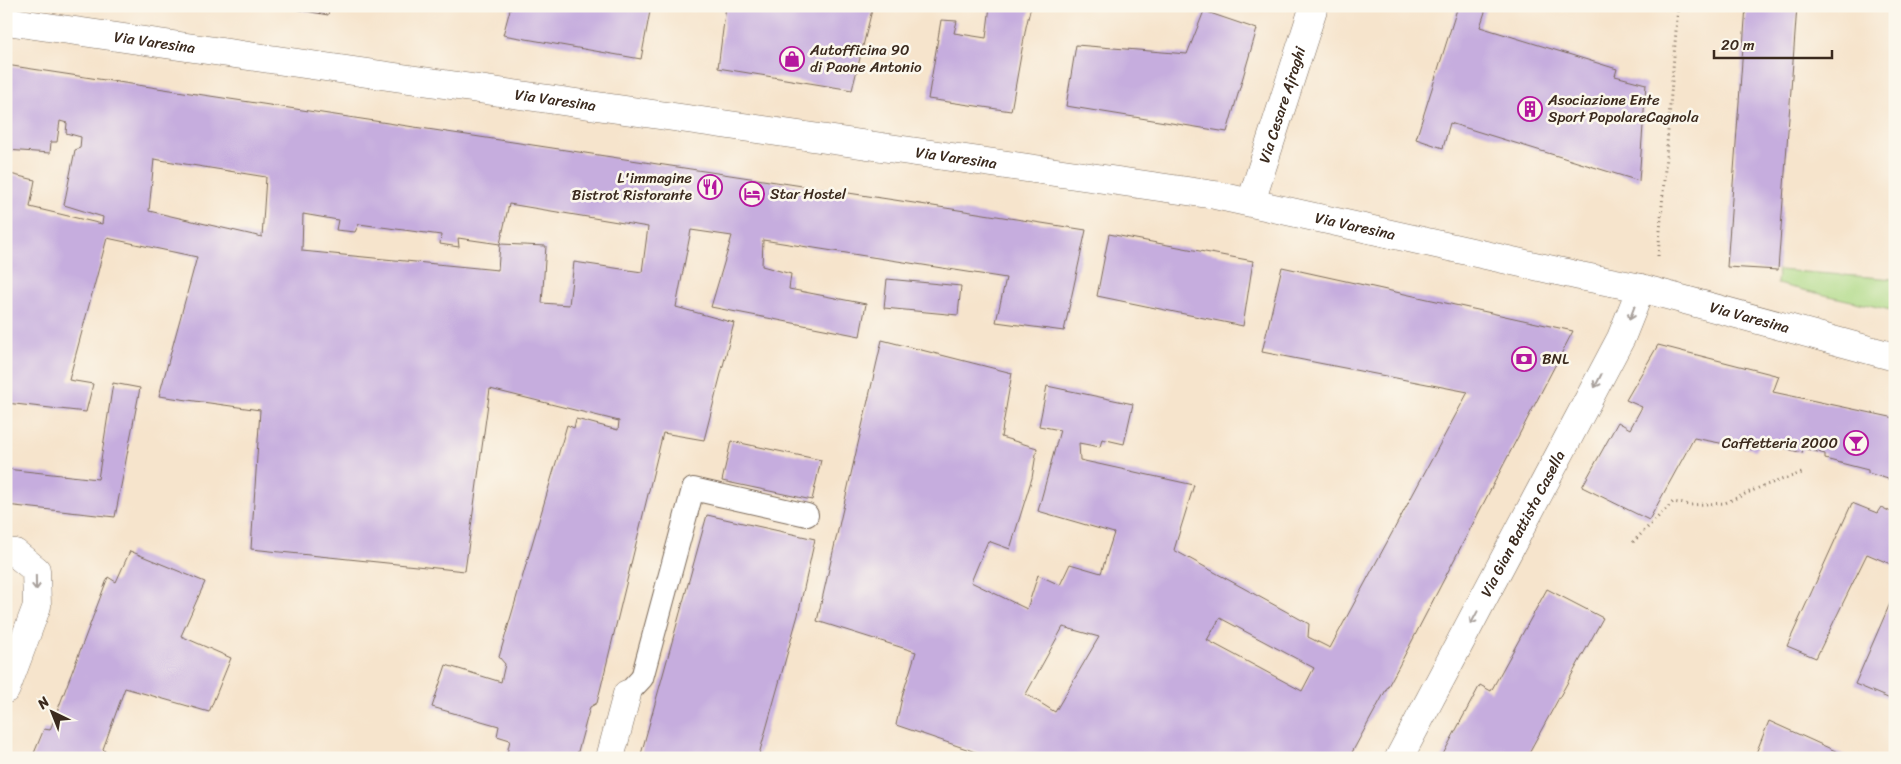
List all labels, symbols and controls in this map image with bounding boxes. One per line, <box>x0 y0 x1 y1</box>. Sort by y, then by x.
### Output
street label: Via Varesina <box>112 24 197 61</box>
scale bar <box>1714 28 1831 60</box>
text: 20 m <box>1721 32 1755 58</box>
place label: Autofficina 90 di Paone Antonio <box>809 37 922 80</box>
street label: Via Cesare Ajraghi <box>1251 43 1313 166</box>
shop icon: Autofficina 90 di Paone Antonio <box>779 46 805 72</box>
street label: Via Varesina <box>513 81 598 119</box>
place label: Asociazione Ente Sport PopolareCagnola <box>1547 87 1699 130</box>
building icon: Asociazione Ente Sport PopolareCagnola <box>1517 96 1543 122</box>
street label: Via Varesina <box>914 139 999 176</box>
place label: L'immagine Bistrot Ristorante <box>572 165 692 208</box>
restaurant icon: L'immagine Bistrot Ristorante <box>697 174 723 200</box>
hotel icon: Star Hostel <box>739 181 765 207</box>
place label: Star Hostel <box>770 181 847 207</box>
street label: Via Varesina <box>1313 205 1398 248</box>
street label: Via Varesina <box>1707 294 1793 341</box>
one-way arrow <box>1627 305 1636 320</box>
bank icon: BNL <box>1511 346 1537 372</box>
place label: BNL <box>1542 346 1569 372</box>
one-way arrow <box>1593 374 1603 389</box>
place label: Caffetteria 2000 <box>1722 430 1838 456</box>
bar icon: Caffetteria 2000 <box>1843 430 1869 456</box>
street label: Via Gian Battista Casella <box>1473 445 1573 602</box>
one-way arrow <box>31 574 41 591</box>
one-way arrow <box>1469 610 1478 625</box>
north arrow <box>28 686 78 736</box>
text: N <box>31 690 56 716</box>

